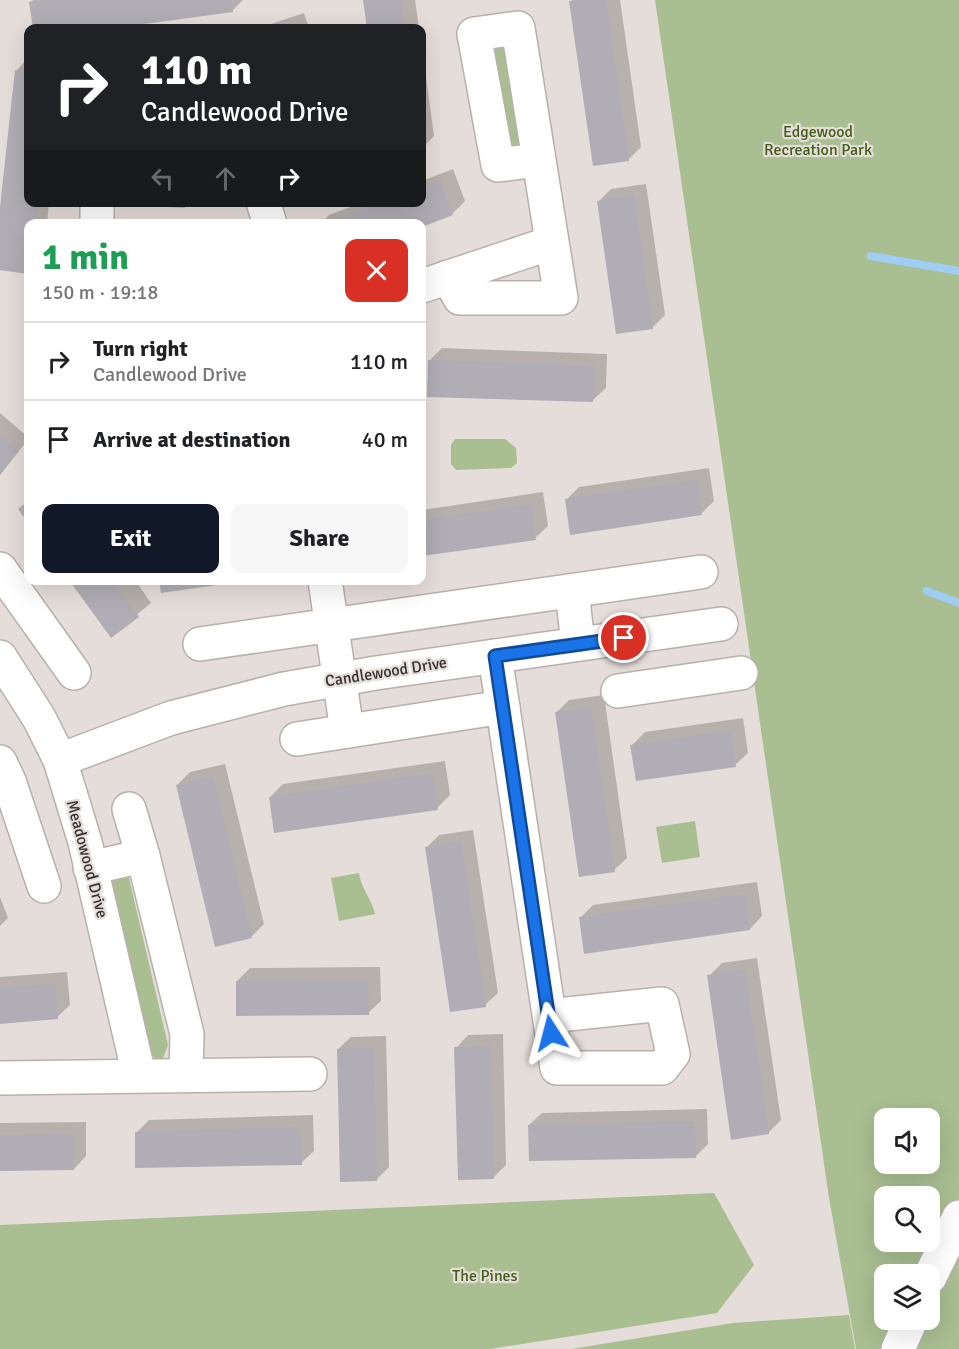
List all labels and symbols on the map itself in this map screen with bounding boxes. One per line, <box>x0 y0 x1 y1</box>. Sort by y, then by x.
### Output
park label: Edgewood Recreation Park <box>764 122 872 160</box>
pin <box>598 612 649 663</box>
street label: Candlewood Drive <box>324 653 448 691</box>
street label: Meadowood Drive <box>62 798 112 920</box>
position arrow <box>519 1001 583 1065</box>
park label: The Pines <box>452 1266 518 1286</box>

